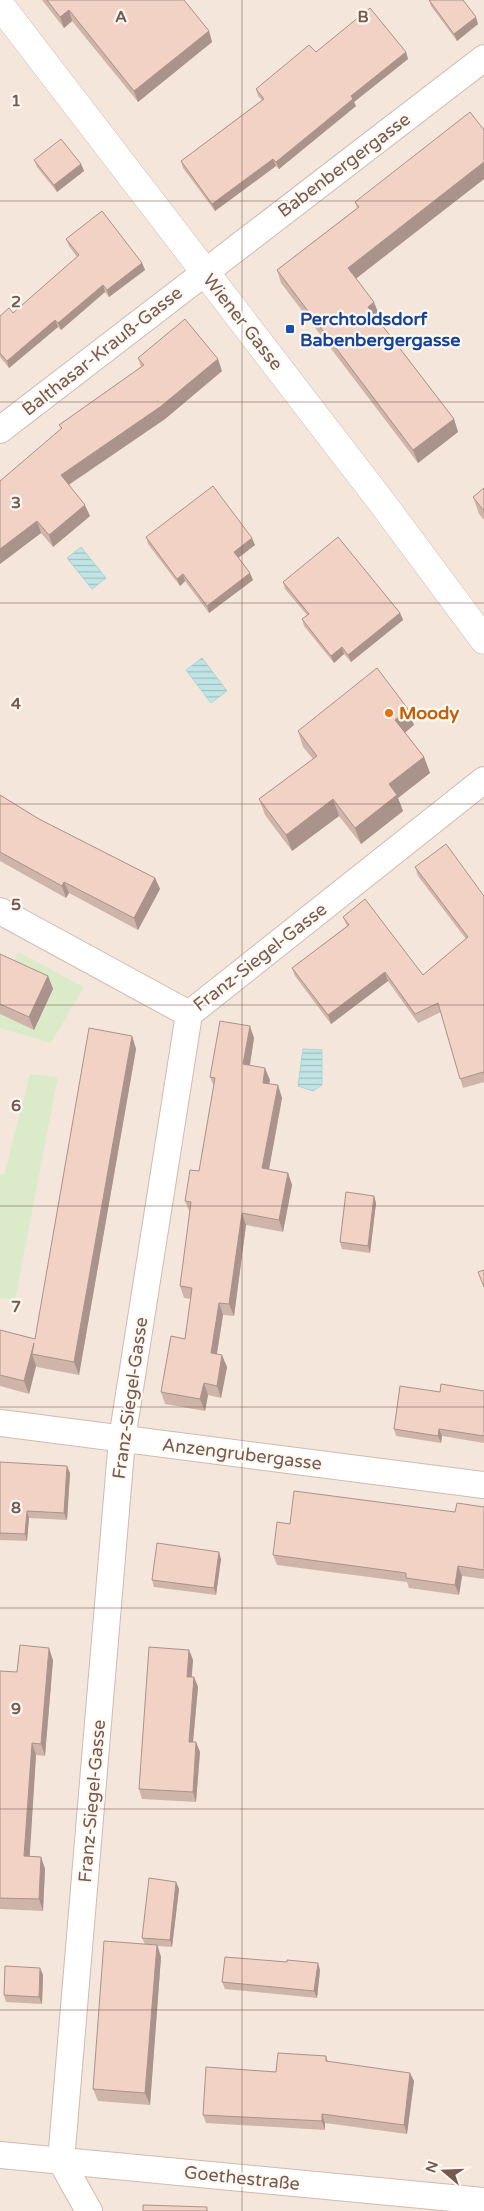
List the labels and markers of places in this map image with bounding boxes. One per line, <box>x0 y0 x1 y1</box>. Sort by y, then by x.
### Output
place label: Perchtoldsdorf Babenbergergasse <box>300 308 460 351</box>
marker: Perchtoldsdorf Babenbergergasse <box>284 323 296 335</box>
place label: Moody <box>399 702 459 724</box>
marker: Moody <box>383 707 395 719</box>

